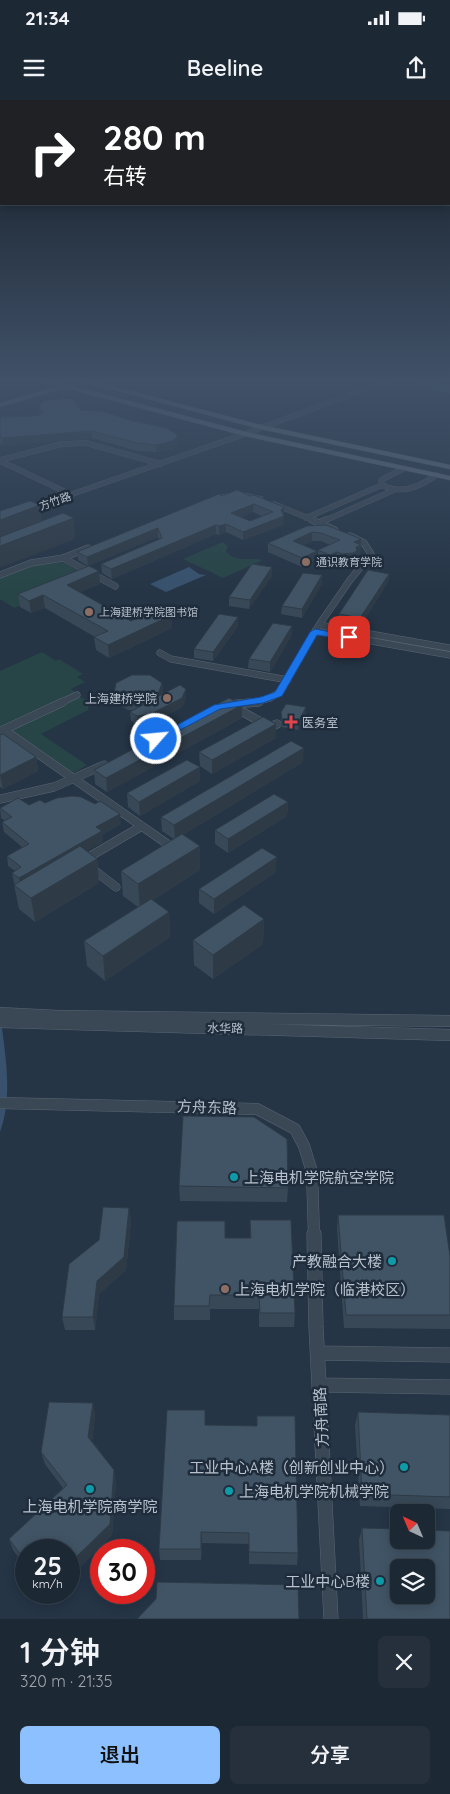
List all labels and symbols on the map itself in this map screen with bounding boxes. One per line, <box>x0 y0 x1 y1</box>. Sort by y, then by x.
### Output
street label: 方竹路 <box>37 489 73 513</box>
place label: 通识教育学院 <box>316 555 382 569</box>
marker: 通识教育学院 <box>300 556 312 568</box>
place label: 上海建桥学院图书馆 <box>99 605 198 619</box>
marker: 上海建桥学院图书馆 <box>83 606 95 618</box>
pin <box>328 616 370 658</box>
place label: 上海建桥学院 <box>85 691 157 706</box>
marker: 上海建桥学院 <box>161 692 173 704</box>
position arrow <box>129 712 181 764</box>
marker: 医务室 <box>284 715 298 729</box>
place label: 医务室 <box>302 715 338 730</box>
street label: 水华路 <box>207 1020 243 1036</box>
street label: 方舟东路 <box>177 1096 237 1118</box>
place label: 上海电机学院航空学院 <box>244 1168 394 1187</box>
marker: 上海电机学院航空学院 <box>228 1171 240 1183</box>
place label: 产教融合大楼 <box>292 1252 382 1271</box>
marker: 产教融合大楼 <box>386 1255 398 1267</box>
place label: 上海电机学院（临港校区） <box>235 1280 415 1299</box>
marker: 上海电机学院（临港校区） <box>219 1283 231 1295</box>
street label: 方舟南路 <box>310 1387 332 1447</box>
place label: 工业中心A楼（创新创业中心） <box>189 1458 394 1477</box>
marker: 工业中心A楼（创新创业中心） <box>398 1461 410 1473</box>
place label: 上海电机学院机械学院 <box>239 1482 389 1501</box>
marker: 上海电机学院商学院 <box>84 1483 96 1495</box>
marker: 上海电机学院机械学院 <box>223 1485 235 1497</box>
place label: 上海电机学院商学院 <box>22 1497 158 1516</box>
north arrow <box>390 1504 435 1549</box>
speed limit sign: 30 <box>90 1539 155 1604</box>
place label: 工业中心B楼 <box>285 1572 370 1591</box>
marker: 工业中心B楼 <box>374 1575 386 1587</box>

